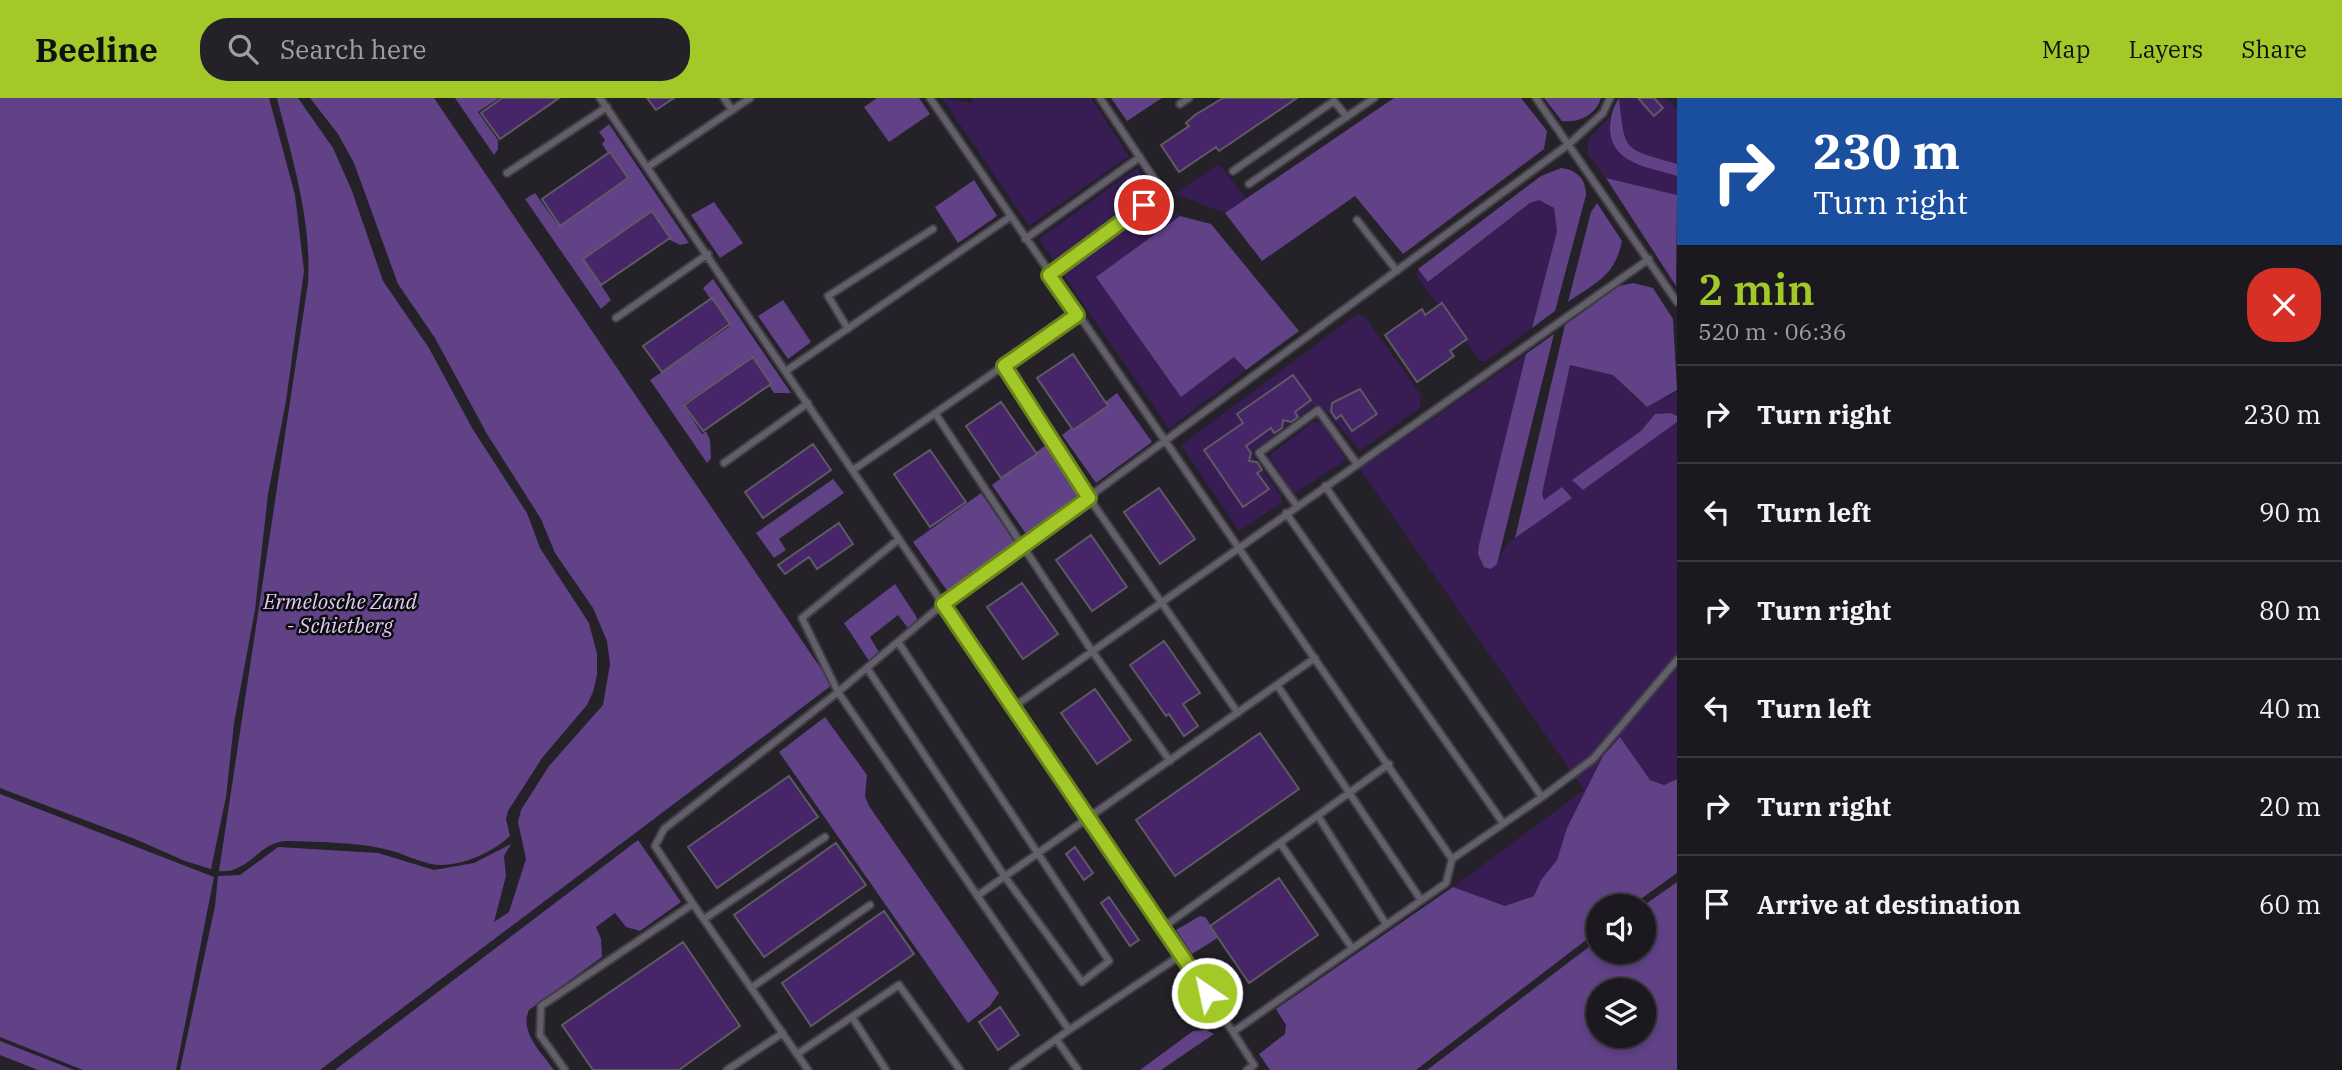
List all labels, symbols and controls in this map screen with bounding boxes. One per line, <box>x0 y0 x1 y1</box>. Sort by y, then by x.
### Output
search box <box>200 18 690 81</box>
text: Beeline <box>35 28 158 71</box>
icon: search <box>224 30 262 68</box>
text: Search here <box>280 32 426 66</box>
text: Map <box>2042 33 2090 65</box>
text: Layers <box>2128 33 2203 65</box>
text: Share <box>2241 33 2307 65</box>
text: 230 m <box>1813 119 1960 182</box>
icon: right <box>1698 126 1789 217</box>
pin <box>1114 175 1174 235</box>
text: Turn right <box>1813 181 1968 223</box>
icon: arrive <box>1125 186 1163 224</box>
text: 2 min <box>1698 262 1815 317</box>
button: close <box>2247 268 2321 342</box>
text: 520 m · 06:36 <box>1698 316 1847 346</box>
icon: right <box>1698 395 1736 433</box>
text: Turn right <box>1757 397 1891 431</box>
text: 230 m <box>2243 397 2321 431</box>
icon: left <box>1698 493 1736 531</box>
text: Turn left <box>1757 495 1871 529</box>
text: 90 m <box>2259 495 2321 529</box>
park label: Ermelosche Zand - Schietberg <box>262 587 417 639</box>
icon: right <box>1698 591 1736 629</box>
text: Turn right <box>1757 593 1891 627</box>
text: 80 m <box>2259 593 2321 627</box>
icon: left <box>1698 689 1736 727</box>
text: Turn left <box>1757 691 1871 725</box>
text: 40 m <box>2259 691 2321 725</box>
icon: right <box>1698 787 1736 825</box>
text: Turn right <box>1757 789 1891 823</box>
text: 20 m <box>2259 789 2321 823</box>
icon: arrive <box>1698 885 1736 923</box>
text: Arrive at destination <box>1757 887 2021 921</box>
text: 60 m <box>2259 887 2321 921</box>
map controls <box>1586 894 1656 1048</box>
button: sound <box>1586 894 1656 964</box>
position arrow <box>1170 956 1244 1030</box>
button: layers <box>1586 978 1656 1048</box>

